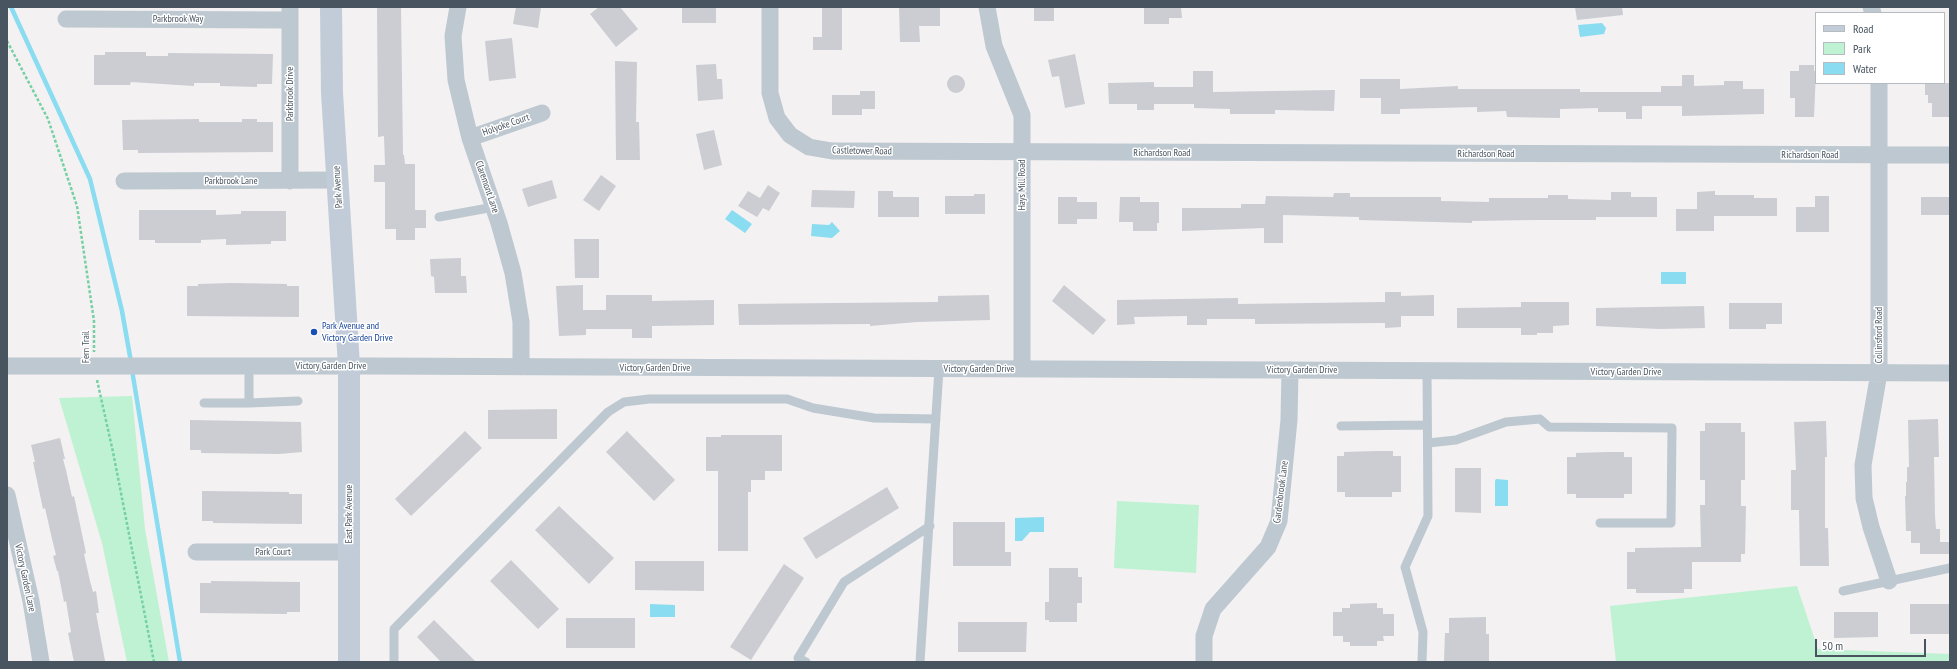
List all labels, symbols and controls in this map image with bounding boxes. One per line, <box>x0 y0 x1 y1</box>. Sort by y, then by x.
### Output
legend <box>1815 12 1945 84</box>
street label: Parkbrook Way <box>153 13 203 25</box>
text: Road <box>1853 21 1873 36</box>
text: Park <box>1853 41 1871 56</box>
text: Water <box>1853 61 1877 76</box>
street label: Parkbrook Drive <box>284 67 296 121</box>
street label: Holyoke Court <box>481 111 531 139</box>
street label: Castletower Road <box>832 144 892 158</box>
street label: Richardson Road <box>1133 147 1191 159</box>
street label: Richardson Road <box>1457 148 1515 160</box>
street label: Richardson Road <box>1781 149 1839 161</box>
street label: Claremont Lane <box>472 159 502 215</box>
street label: Hays Mill Road <box>1016 160 1028 210</box>
street label: Park Avenue <box>331 165 345 209</box>
street label: Parkbrook Lane <box>204 175 258 187</box>
street label: Collinsford Road <box>1873 307 1885 363</box>
place label: Park Avenue and Victory Garden Drive <box>322 320 393 344</box>
marker: Park Avenue and Victory Garden Drive <box>309 327 319 337</box>
street label: Fern Trail <box>80 331 92 363</box>
street label: Victory Garden Drive <box>296 360 366 372</box>
street label: Victory Garden Drive <box>620 362 690 374</box>
street label: Victory Garden Drive <box>944 363 1014 375</box>
street label: Victory Garden Drive <box>1267 364 1337 376</box>
street label: Victory Garden Drive <box>1591 366 1661 378</box>
street label: Gardenbrook Lane <box>1271 460 1291 524</box>
street label: East Park Avenue <box>343 485 355 543</box>
street label: Victory Garden Lane <box>12 543 38 613</box>
street label: Park Court <box>255 546 291 558</box>
scale bar <box>1817 631 1928 657</box>
text: 50 m <box>1822 638 1843 653</box>

